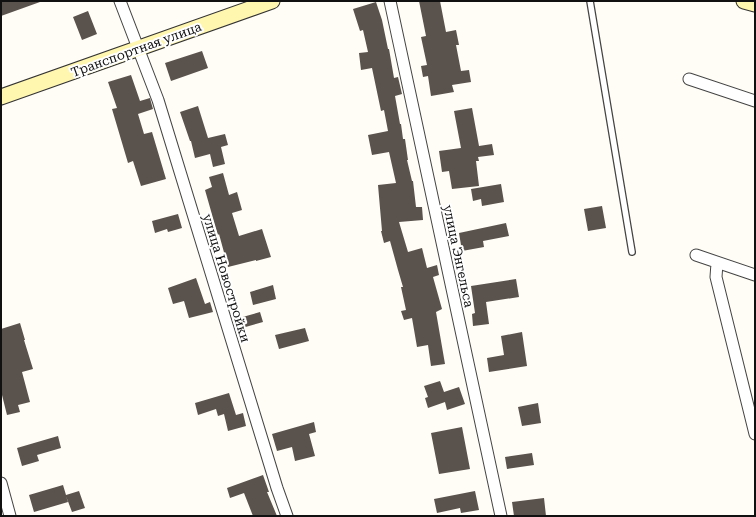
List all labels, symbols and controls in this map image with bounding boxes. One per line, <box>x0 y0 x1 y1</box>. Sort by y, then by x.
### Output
street label: Транспортная улица <box>69 19 203 80</box>
street label: улица Энгельса <box>440 204 477 309</box>
street label: улица Новостройки <box>200 212 253 345</box>

